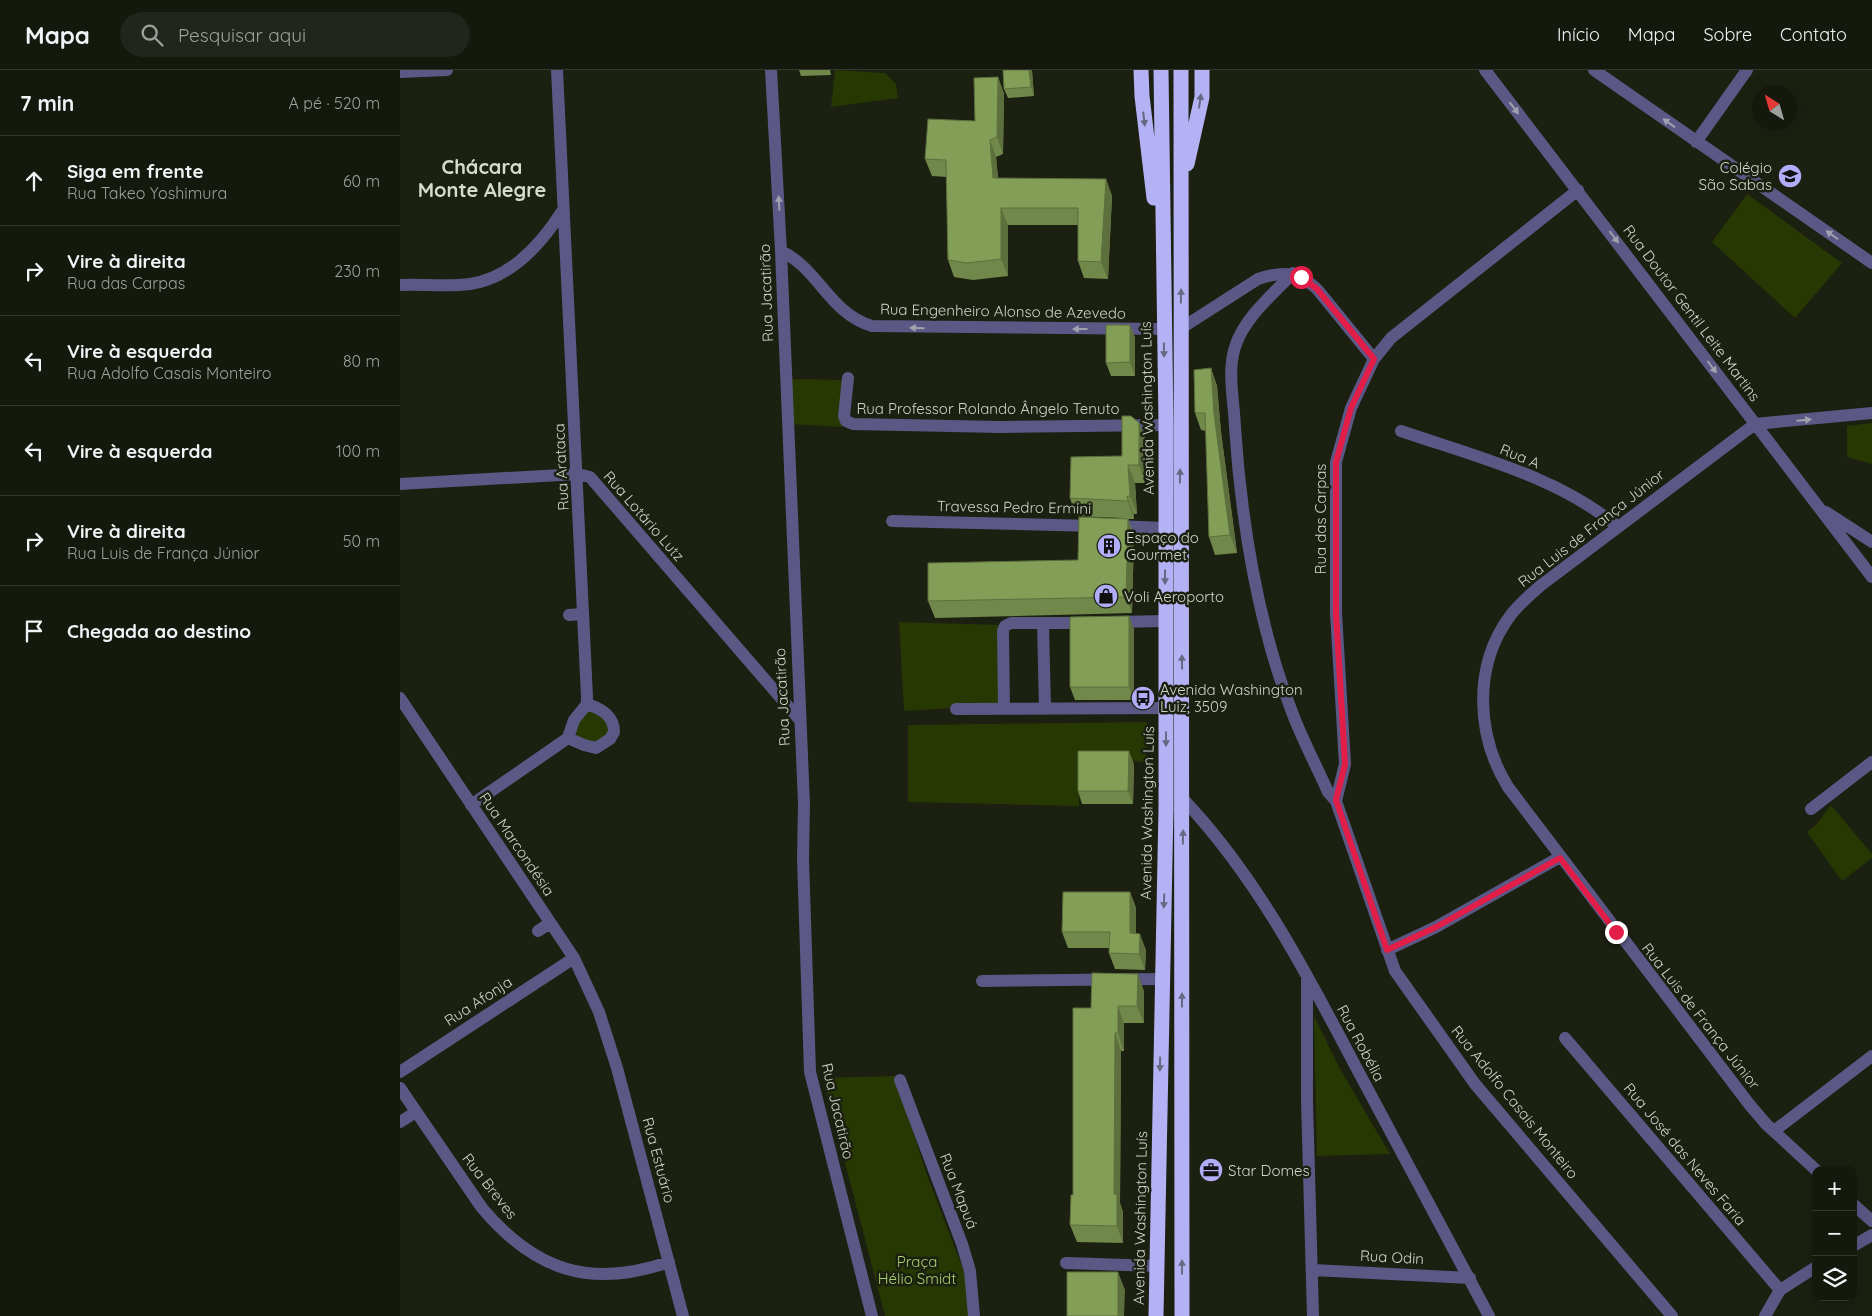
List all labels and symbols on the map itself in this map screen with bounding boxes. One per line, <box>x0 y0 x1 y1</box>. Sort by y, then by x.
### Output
north arrow <box>1752 85 1797 130</box>
one-way arrow <box>1197 93 1205 109</box>
one-way arrow <box>1509 102 1520 115</box>
one-way arrow <box>1140 111 1148 127</box>
one-way arrow <box>1663 118 1676 128</box>
district label: Chácara Monte Alegre <box>418 154 546 202</box>
place label: Colégio São Sabas <box>1699 158 1772 194</box>
school or university icon: Colégio São Sabas <box>1777 163 1803 189</box>
one-way arrow <box>774 194 782 210</box>
street label: Rua Doutor Gentil Leite Martins <box>1619 221 1765 405</box>
one-way arrow <box>1608 230 1619 243</box>
one-way arrow <box>1825 230 1839 240</box>
street label: Rua Jacatirão <box>755 244 777 342</box>
route start <box>1290 266 1313 289</box>
one-way arrow <box>1177 288 1185 304</box>
street label: Rua Engenheiro Alonso de Azevedo <box>880 299 1126 323</box>
street label: Avenida Washington Luís <box>1136 321 1158 495</box>
one-way arrow <box>909 323 925 331</box>
one-way arrow <box>1071 325 1087 333</box>
one-way arrow <box>1160 342 1168 358</box>
one-way arrow <box>1707 360 1717 374</box>
street label: Rua Professor Rolando Ângelo Tenuto <box>856 399 1120 418</box>
one-way arrow <box>1796 416 1812 424</box>
street label: Rua Arataca <box>549 423 573 511</box>
street label: Rua A <box>1497 439 1543 473</box>
street label: Rua das Carpas <box>1311 464 1330 574</box>
street label: Rua Luis de França Júnior <box>1514 465 1668 591</box>
street label: Rua Lotário Lutz <box>600 467 688 565</box>
one-way arrow <box>1177 468 1185 484</box>
street label: Travessa Pedro Ermini <box>937 496 1091 518</box>
place label: Espaço do Gourmet <box>1126 528 1199 564</box>
building icon: Espaço do Gourmet <box>1096 533 1122 559</box>
one-way arrow <box>1161 569 1169 585</box>
shop icon: Voli Aeroporto <box>1093 583 1119 609</box>
place label: Voli Aeroporto <box>1124 587 1224 606</box>
street label: Rua Jacatirão <box>770 647 794 747</box>
one-way arrow <box>1178 654 1186 670</box>
place label: Avenida Washington Luiz, 3509 <box>1160 680 1303 716</box>
bus stop icon: Avenida Washington Luiz, 3509 <box>1130 685 1156 711</box>
street label: Avenida Washington Luís <box>1136 726 1158 900</box>
one-way arrow <box>1162 731 1170 747</box>
street label: Rua Marcondésia <box>475 789 559 899</box>
one-way arrow <box>1179 829 1187 845</box>
one-way arrow <box>1159 894 1167 910</box>
route end <box>1605 921 1628 944</box>
street label: Rua Luis de França Júnior <box>1638 939 1764 1093</box>
street label: Rua Afonja <box>441 972 515 1030</box>
one-way arrow <box>1178 992 1186 1008</box>
street label: Rua Robélia <box>1333 1001 1389 1085</box>
street label: Rua Adolfo Casais Monteiro <box>1447 1022 1583 1182</box>
one-way arrow <box>1156 1056 1164 1072</box>
street label: Rua Jacatirão <box>818 1061 858 1161</box>
street label: Rua José das Neves Faria <box>1620 1079 1750 1229</box>
street label: Rua Estuário <box>638 1115 680 1205</box>
street label: Avenida Washington Luís <box>1129 1131 1151 1305</box>
street label: Rua Breves <box>458 1149 522 1223</box>
street label: Rua Mapuá <box>936 1150 982 1232</box>
office icon: Star Domes <box>1198 1157 1224 1183</box>
place label: Star Domes <box>1228 1161 1310 1180</box>
street label: Rua Odin <box>1359 1246 1425 1268</box>
park label: Praça Hélio Smidt <box>878 1252 956 1288</box>
one-way arrow <box>1178 1259 1186 1275</box>

